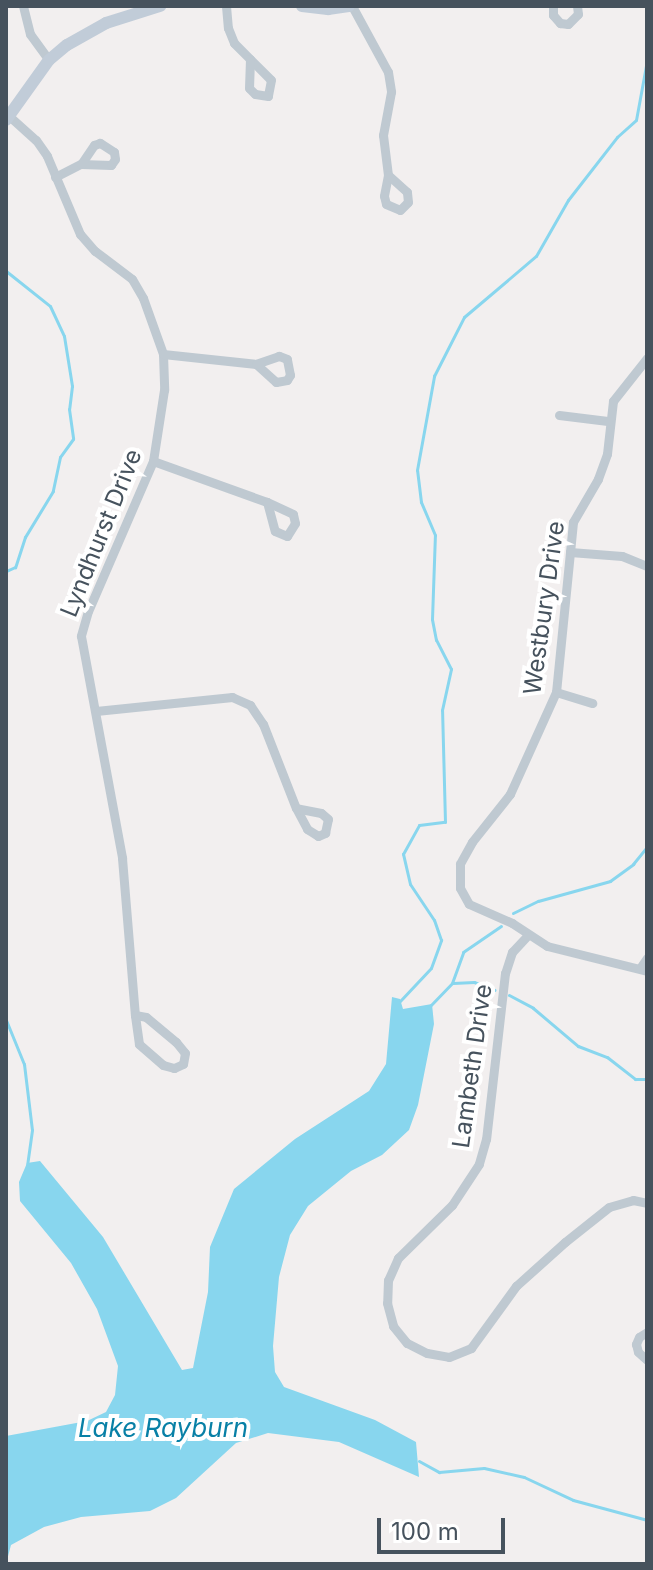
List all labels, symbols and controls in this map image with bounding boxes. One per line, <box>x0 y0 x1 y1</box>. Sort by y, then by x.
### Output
street label: Lyndhurst Drive <box>54 445 148 621</box>
street label: Westbury Drive <box>518 519 570 697</box>
street label: Lambeth Drive <box>446 982 498 1150</box>
water label: Lake Rayburn <box>78 1412 248 1444</box>
scale bar <box>381 1502 509 1552</box>
text: 100 m <box>391 1517 459 1546</box>

